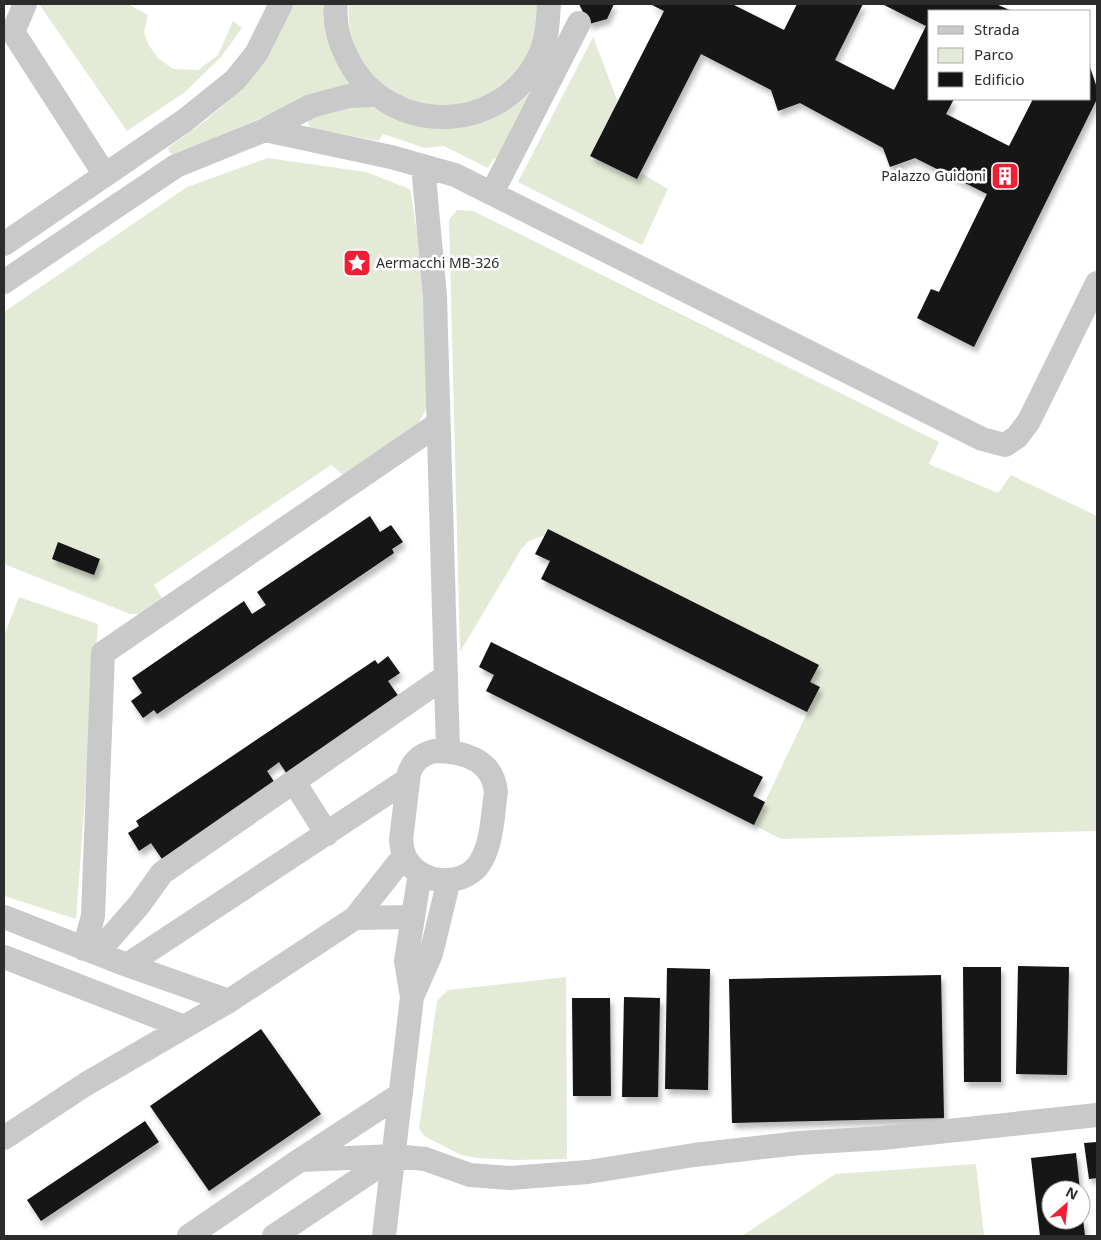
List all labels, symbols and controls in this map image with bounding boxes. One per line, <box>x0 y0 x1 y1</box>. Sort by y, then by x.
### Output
legend <box>928 10 1091 100</box>
text: Strada <box>974 19 1020 39</box>
text: Parco <box>974 44 1014 64</box>
text: Edificio <box>974 69 1025 89</box>
building icon: Palazzo Guidoni <box>990 161 1020 191</box>
place label: Palazzo Guidoni <box>881 166 986 185</box>
place icon: Aermacchi MB-326 <box>342 248 372 278</box>
place label: Aermacchi MB-326 <box>376 253 499 272</box>
north arrow <box>1041 1180 1091 1230</box>
text: N <box>1063 1182 1082 1204</box>

